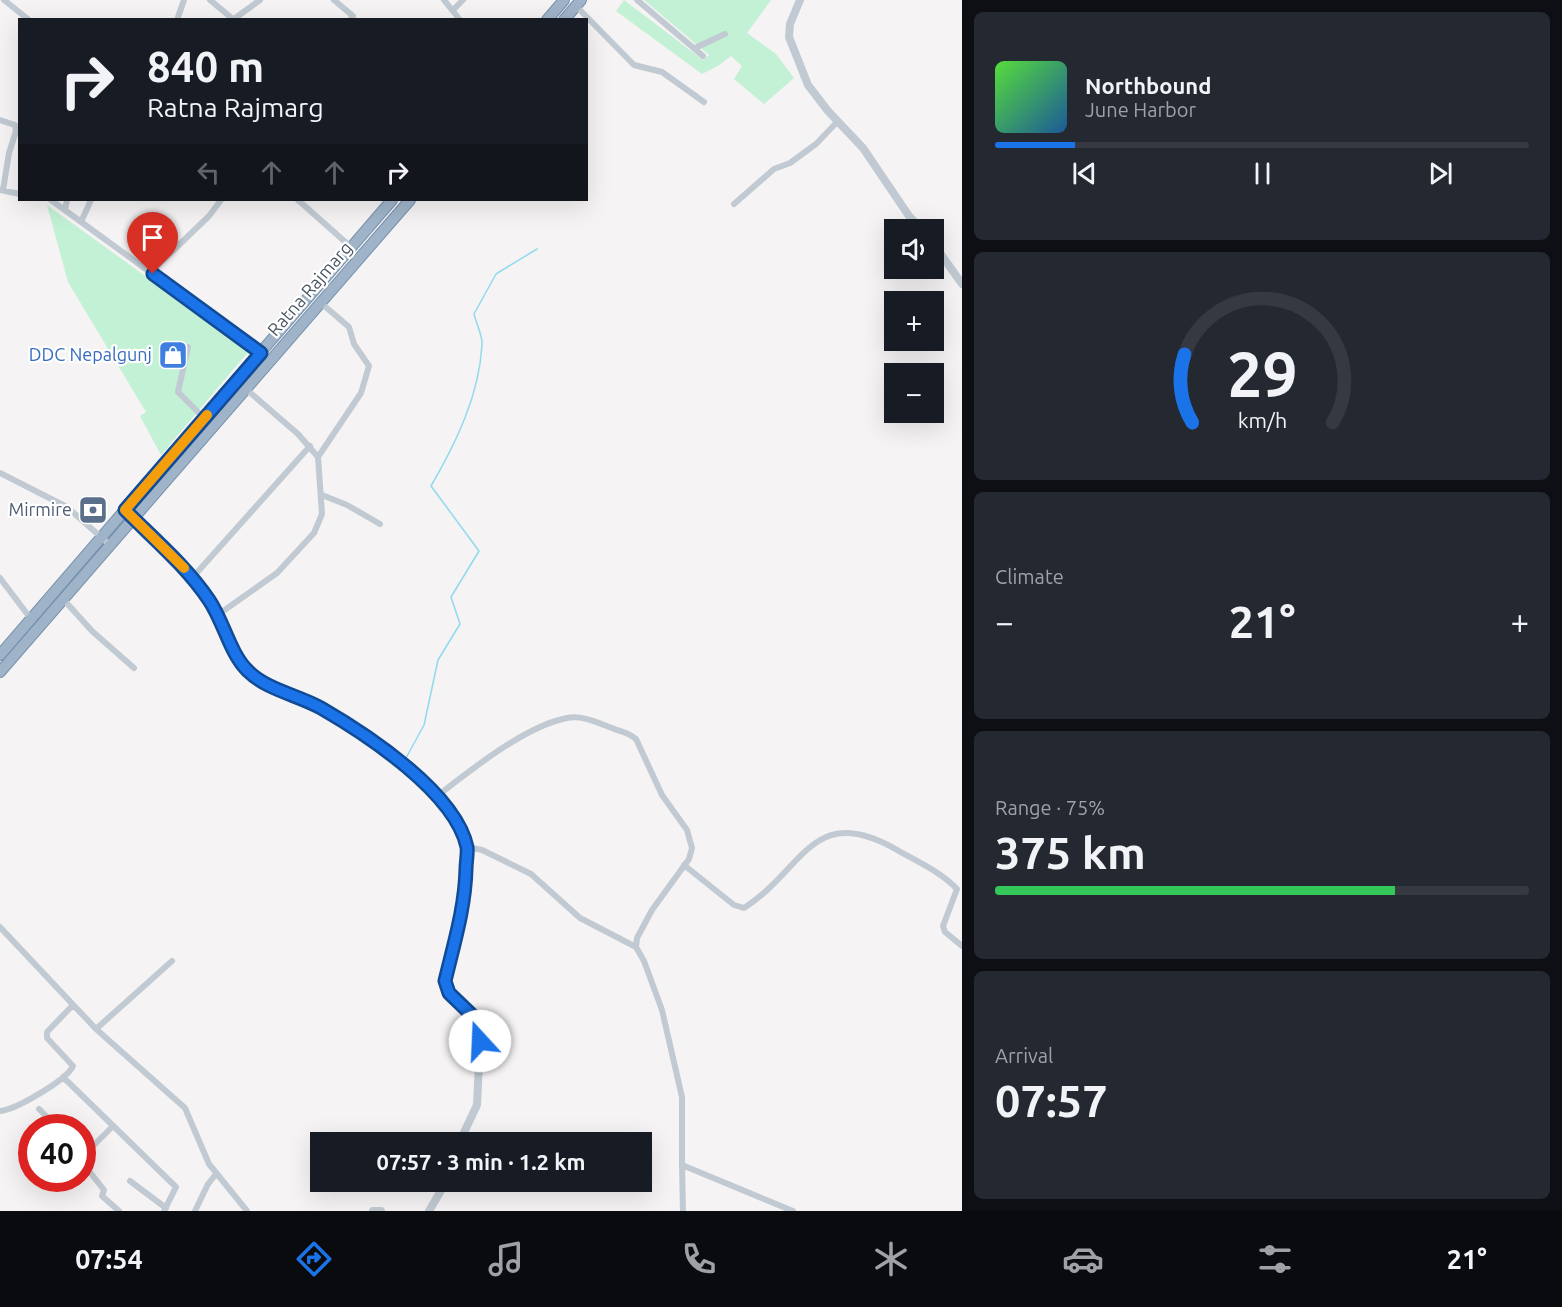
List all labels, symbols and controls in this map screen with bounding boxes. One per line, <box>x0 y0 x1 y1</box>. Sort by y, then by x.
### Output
icon: right <box>48 42 126 120</box>
text: 840 m <box>147 43 264 90</box>
text: Northbound <box>1085 73 1211 98</box>
text: Ratna Rajmarg <box>147 92 324 122</box>
text: June Harbor <box>1085 98 1196 121</box>
icon: left <box>192 156 225 189</box>
icon: ahead <box>255 156 288 189</box>
icon: ahead <box>318 156 351 189</box>
icon: right <box>381 156 414 189</box>
icon: previous <box>1068 157 1101 190</box>
icon: pause <box>1246 157 1279 190</box>
icon: next <box>1424 157 1457 190</box>
pin <box>127 212 178 274</box>
map controls <box>884 219 944 423</box>
button: sound <box>884 219 944 279</box>
icon: arrive <box>136 221 169 254</box>
street label: Ratna Rajmarg <box>263 237 355 339</box>
button: + <box>884 291 944 351</box>
shop icon: DDC Nepalgunj <box>157 339 189 371</box>
text: 29 <box>1227 339 1297 409</box>
place label: DDC Nepalgunj <box>29 344 152 364</box>
button: − <box>884 363 944 423</box>
text: km/h <box>1237 408 1287 432</box>
bank icon: Mirmire <box>77 494 109 526</box>
place label: Mirmire <box>9 499 72 519</box>
text: Climate <box>995 565 1064 588</box>
text: 21° <box>1229 596 1295 647</box>
text: − <box>995 603 1014 640</box>
text: + <box>1510 603 1529 640</box>
text: Range · 75% <box>995 796 1105 819</box>
text: 375 km <box>995 827 1146 878</box>
position arrow <box>448 1009 512 1073</box>
text: Arrival <box>995 1044 1053 1067</box>
text: 07:57 <box>995 1075 1108 1126</box>
speed limit sign: 40 <box>18 1114 96 1192</box>
text: 07:57 · 3 min · 1.2 km <box>376 1149 586 1174</box>
icon: directions <box>293 1238 335 1280</box>
icon: music <box>485 1238 527 1280</box>
icon: phone <box>678 1238 720 1280</box>
icon: climate <box>870 1238 912 1280</box>
icon: car <box>1062 1238 1104 1280</box>
icon: filters <box>1254 1238 1296 1280</box>
text: 07:54 <box>75 1244 143 1274</box>
text: 21° <box>1447 1244 1487 1274</box>

